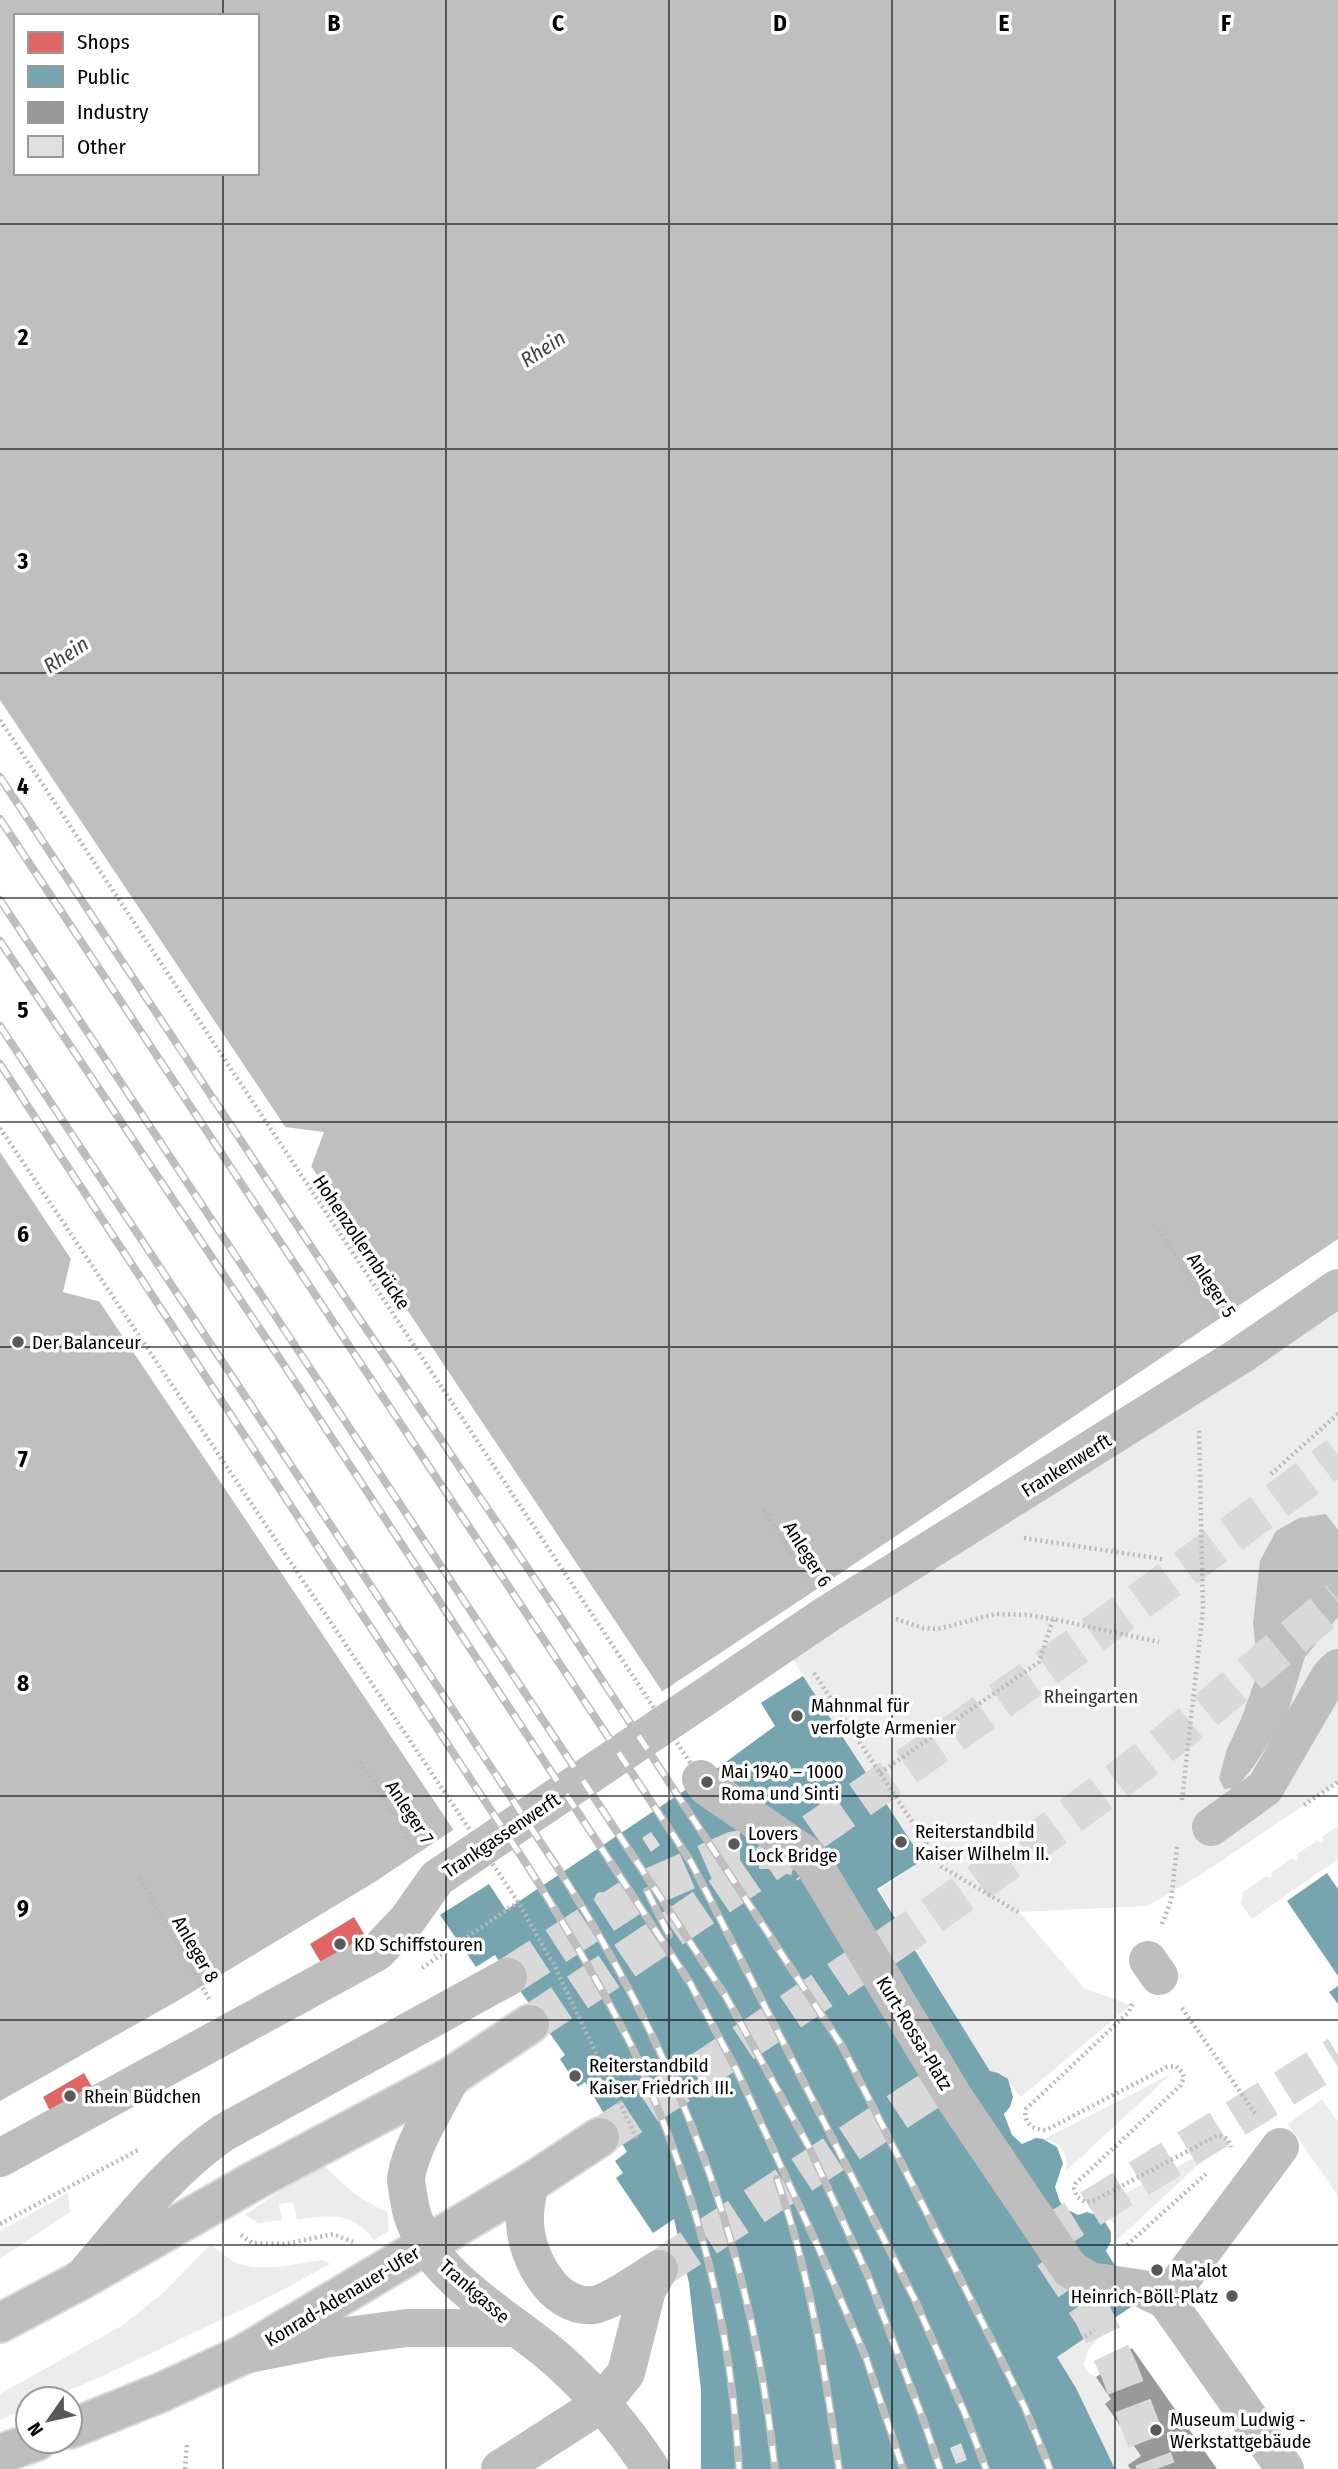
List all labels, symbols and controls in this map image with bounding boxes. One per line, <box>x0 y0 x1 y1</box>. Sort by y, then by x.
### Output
text: B <box>328 9 341 37</box>
text: C <box>552 9 564 37</box>
text: D <box>773 9 787 37</box>
text: E <box>999 9 1010 37</box>
text: F <box>1221 9 1231 37</box>
legend <box>14 14 259 175</box>
text: Shops <box>77 29 130 55</box>
text: Public <box>77 64 129 90</box>
text: Industry <box>77 99 149 125</box>
text: Other <box>77 134 126 160</box>
text: 2 <box>17 323 29 351</box>
water label: Rhein <box>516 325 570 373</box>
text: 3 <box>17 547 29 575</box>
water label: Rhein <box>39 631 93 679</box>
text: 4 <box>17 772 29 800</box>
text: 5 <box>17 996 29 1024</box>
street label: Hohenzollernbrücke <box>308 1171 415 1314</box>
text: 6 <box>17 1220 29 1248</box>
street label: Anleger 5 <box>1182 1249 1241 1322</box>
place label: Der Balanceur <box>32 1331 141 1354</box>
marker: Der Balanceur <box>10 1334 26 1350</box>
street label: Frankenwerft <box>1017 1428 1116 1502</box>
text: 7 <box>18 1445 28 1473</box>
street label: Anleger 6 <box>779 1517 837 1591</box>
text: 8 <box>17 1669 29 1697</box>
park label: Rheingarten <box>1044 1685 1138 1708</box>
place label: Mahnmal für verfolgte Armenier <box>811 1694 957 1739</box>
marker: Mahnmal für verfolgte Armenier <box>789 1708 805 1724</box>
place label: Mai 1940 – 1000 Roma und Sinti <box>721 1760 844 1805</box>
marker: Mai 1940 – 1000 Roma und Sinti <box>699 1774 715 1790</box>
street label: Anleger 7 <box>381 1776 439 1849</box>
street label: Trankgassenwerft <box>438 1787 565 1883</box>
place label: Reiterstandbild Kaiser Wilhelm II. <box>915 1820 1049 1865</box>
place label: Lovers Lock Bridge <box>748 1822 837 1867</box>
marker: Reiterstandbild Kaiser Wilhelm II. <box>893 1834 909 1850</box>
marker: Lovers Lock Bridge <box>726 1836 742 1852</box>
text: 9 <box>17 1894 29 1922</box>
street label: Anleger 8 <box>167 1912 224 1987</box>
place label: KD Schiffstouren <box>354 1933 483 1956</box>
marker: KD Schiffstouren <box>332 1936 348 1952</box>
street label: Kurt-Rossa-Platz <box>872 1972 958 2095</box>
place label: Reiterstandbild Kaiser Friedrich III. <box>589 2054 733 2099</box>
marker: Reiterstandbild Kaiser Friedrich III. <box>567 2068 583 2084</box>
place label: Rhein Büdchen <box>84 2085 201 2108</box>
marker: Rhein Büdchen <box>62 2088 78 2104</box>
street label: Konrad-Adenauer-Ufer <box>261 2241 424 2352</box>
street label: Trankgasse <box>435 2255 514 2328</box>
place label: Ma'alot <box>1171 2259 1228 2282</box>
marker: Ma'alot <box>1149 2262 1165 2278</box>
place label: Heinrich-Böll-Platz <box>1071 2285 1218 2308</box>
marker: Heinrich-Böll-Platz <box>1224 2288 1240 2304</box>
north arrow <box>14 2385 84 2455</box>
place label: Museum Ludwig - Werkstattgebäude <box>1170 2408 1311 2453</box>
text: N <box>23 2418 48 2440</box>
marker: Museum Ludwig - Werkstattgebäude <box>1148 2422 1164 2438</box>

